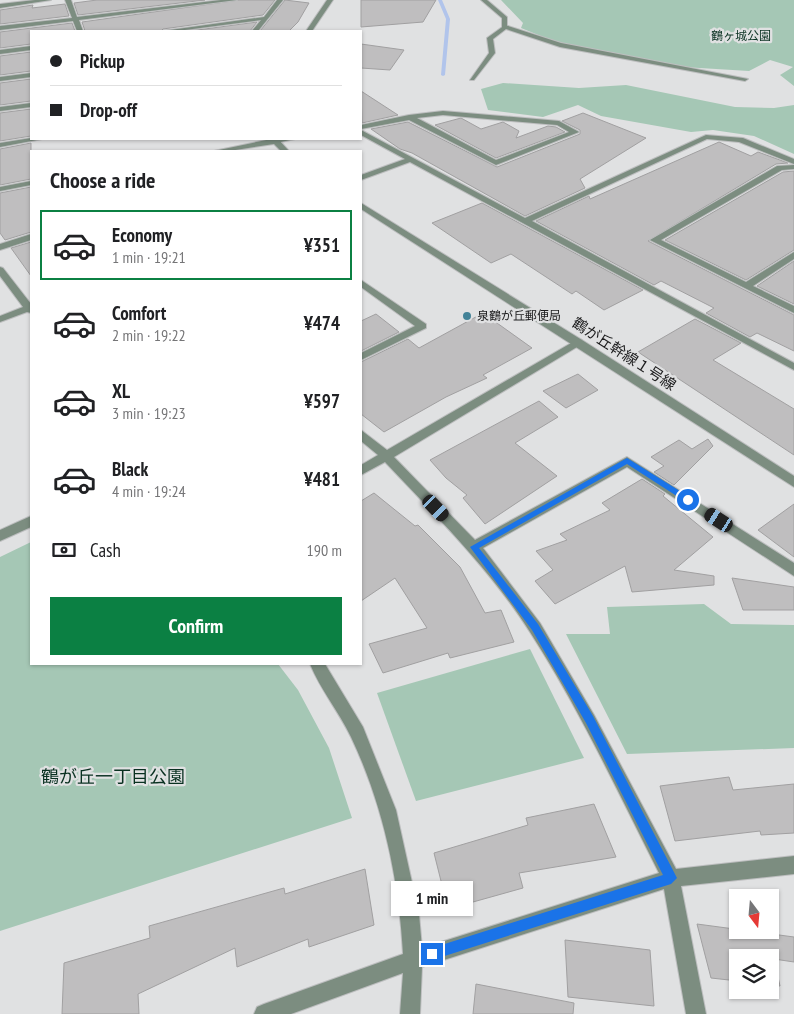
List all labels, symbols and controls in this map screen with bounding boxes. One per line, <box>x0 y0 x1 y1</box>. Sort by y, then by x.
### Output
park label: 鶴ヶ城公園 <box>711 28 771 43</box>
text: Pickup <box>80 49 125 73</box>
text: Drop-off <box>80 98 137 122</box>
text: Choose a ride <box>50 166 155 194</box>
icon: car <box>52 223 97 268</box>
text: Economy <box>112 223 172 247</box>
text: ¥351 <box>304 233 340 257</box>
text: 1 min · 19:21 <box>112 247 186 267</box>
icon: car <box>52 301 97 346</box>
text: Comfort <box>112 301 166 325</box>
place label: 泉鶴が丘郵便局 <box>477 308 561 323</box>
marker: 泉鶴が丘郵便局 <box>461 310 473 322</box>
text: ¥474 <box>304 311 340 335</box>
street label: 鶴が丘幹線１号線 <box>569 313 680 394</box>
text: 2 min · 19:22 <box>112 325 186 345</box>
icon: car <box>52 379 97 424</box>
text: XL <box>112 379 130 403</box>
text: ¥597 <box>304 389 340 413</box>
text: 3 min · 19:23 <box>112 403 186 423</box>
icon: car <box>52 457 97 502</box>
text: Black <box>112 457 148 481</box>
text: ¥481 <box>304 467 340 491</box>
text: 4 min · 19:24 <box>112 481 186 501</box>
route start <box>677 489 699 511</box>
car <box>420 492 451 524</box>
car <box>702 506 735 534</box>
icon: cash <box>50 536 78 564</box>
text: Cash <box>90 538 121 562</box>
text: 190 m <box>307 540 342 560</box>
button: Confirm <box>50 597 342 655</box>
park label: 鶴が丘一丁目公園 <box>41 765 185 788</box>
callout: 1 min <box>391 882 473 916</box>
text: 1 min <box>416 888 448 908</box>
north arrow <box>729 889 779 939</box>
map controls <box>729 889 779 999</box>
route end <box>421 943 443 965</box>
button: layers <box>729 949 779 999</box>

